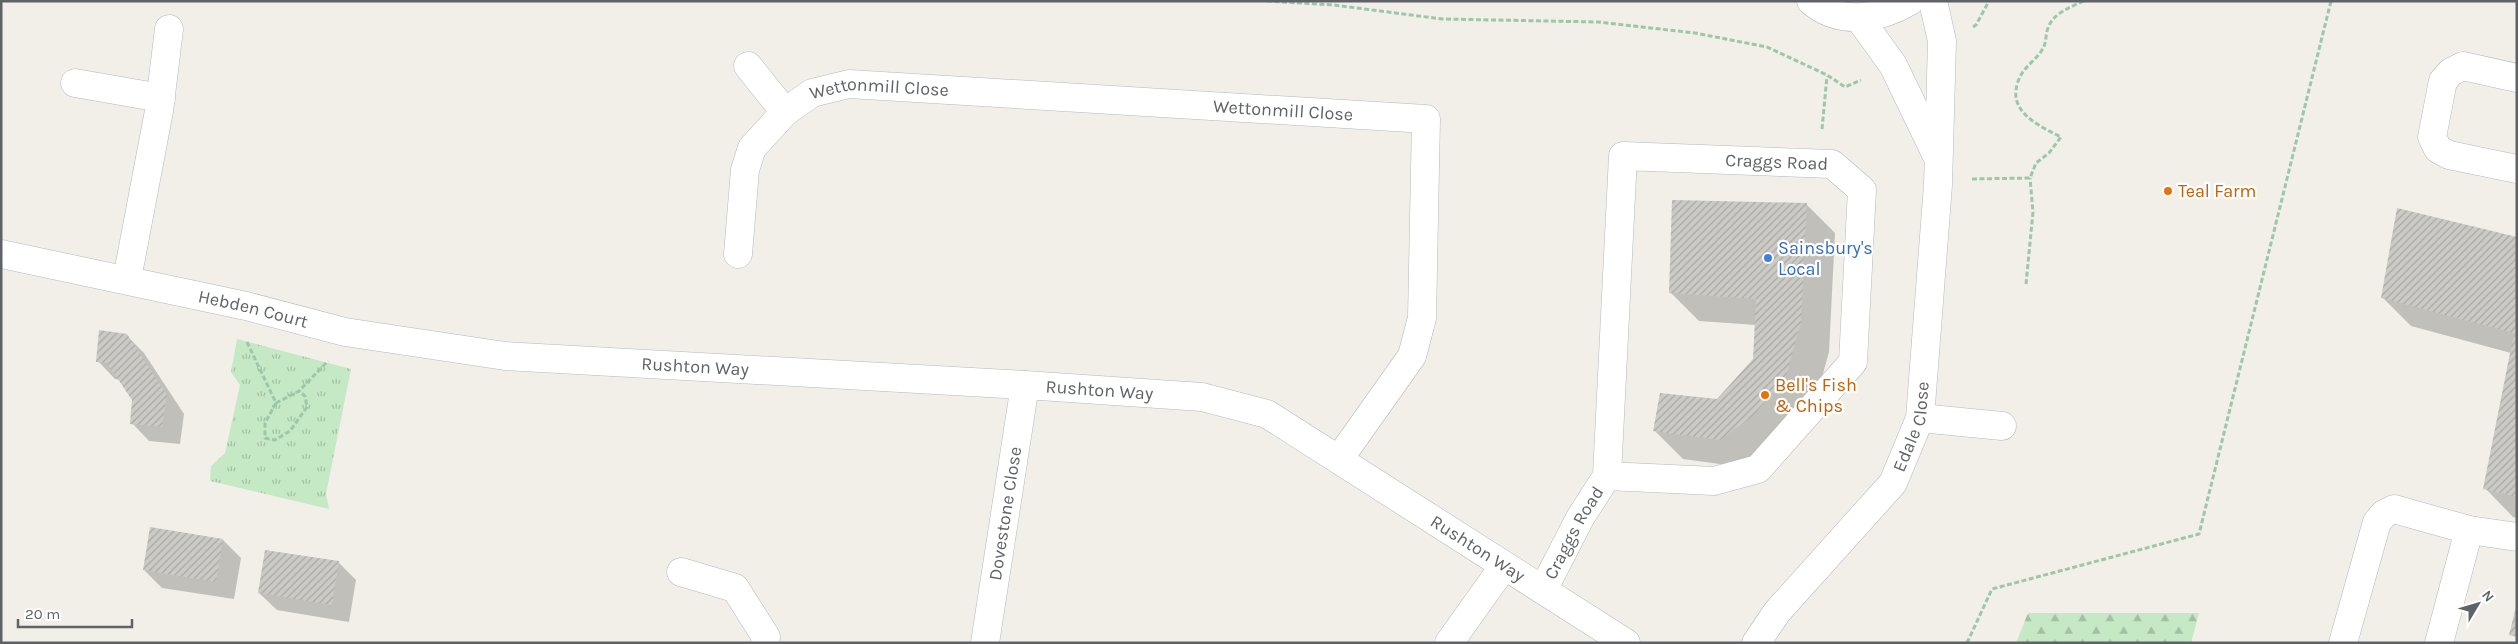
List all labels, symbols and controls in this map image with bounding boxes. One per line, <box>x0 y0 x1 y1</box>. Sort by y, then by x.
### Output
street label: Wettonmill Close <box>807 73 950 104</box>
street label: Wettonmill Close <box>1212 95 1354 126</box>
street label: Craggs Road <box>1725 149 1829 175</box>
place label: Teal Farm <box>2178 180 2256 202</box>
marker: Teal Farm <box>2162 185 2174 197</box>
place label: Sainsbury's Local <box>1778 237 1873 280</box>
marker: Sainsbury's Local <box>1762 252 1774 264</box>
street label: Hebden Court <box>196 285 311 333</box>
street label: Rushton Way <box>641 353 750 381</box>
place label: Bell's Fish & Chips <box>1775 374 1857 417</box>
street label: Rushton Way <box>1045 375 1155 405</box>
street label: Edale Close <box>1888 381 1934 475</box>
marker: Bell's Fish & Chips <box>1759 389 1771 401</box>
street label: Dovestone Close <box>984 445 1026 582</box>
street label: Craggs Road <box>1539 482 1608 583</box>
street label: Rushton Way <box>1426 510 1530 587</box>
north arrow <box>2453 579 2503 629</box>
text: N <box>2478 587 2498 605</box>
scale bar <box>18 596 131 628</box>
text: 20 m <box>25 605 60 623</box>

